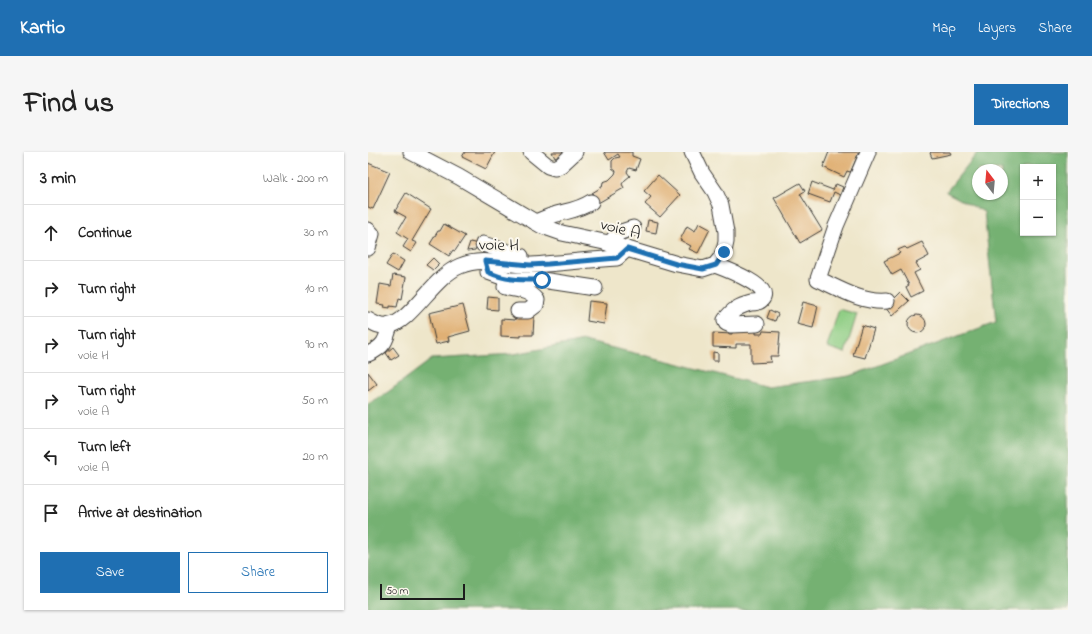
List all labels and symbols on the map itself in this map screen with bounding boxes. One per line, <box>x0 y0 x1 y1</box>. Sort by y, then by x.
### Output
north arrow <box>972 164 1008 200</box>
street label: voie A <box>598 212 644 247</box>
street label: voie H <box>478 232 520 259</box>
route end <box>715 243 733 261</box>
route start <box>533 271 551 289</box>
scale bar <box>380 582 465 601</box>

